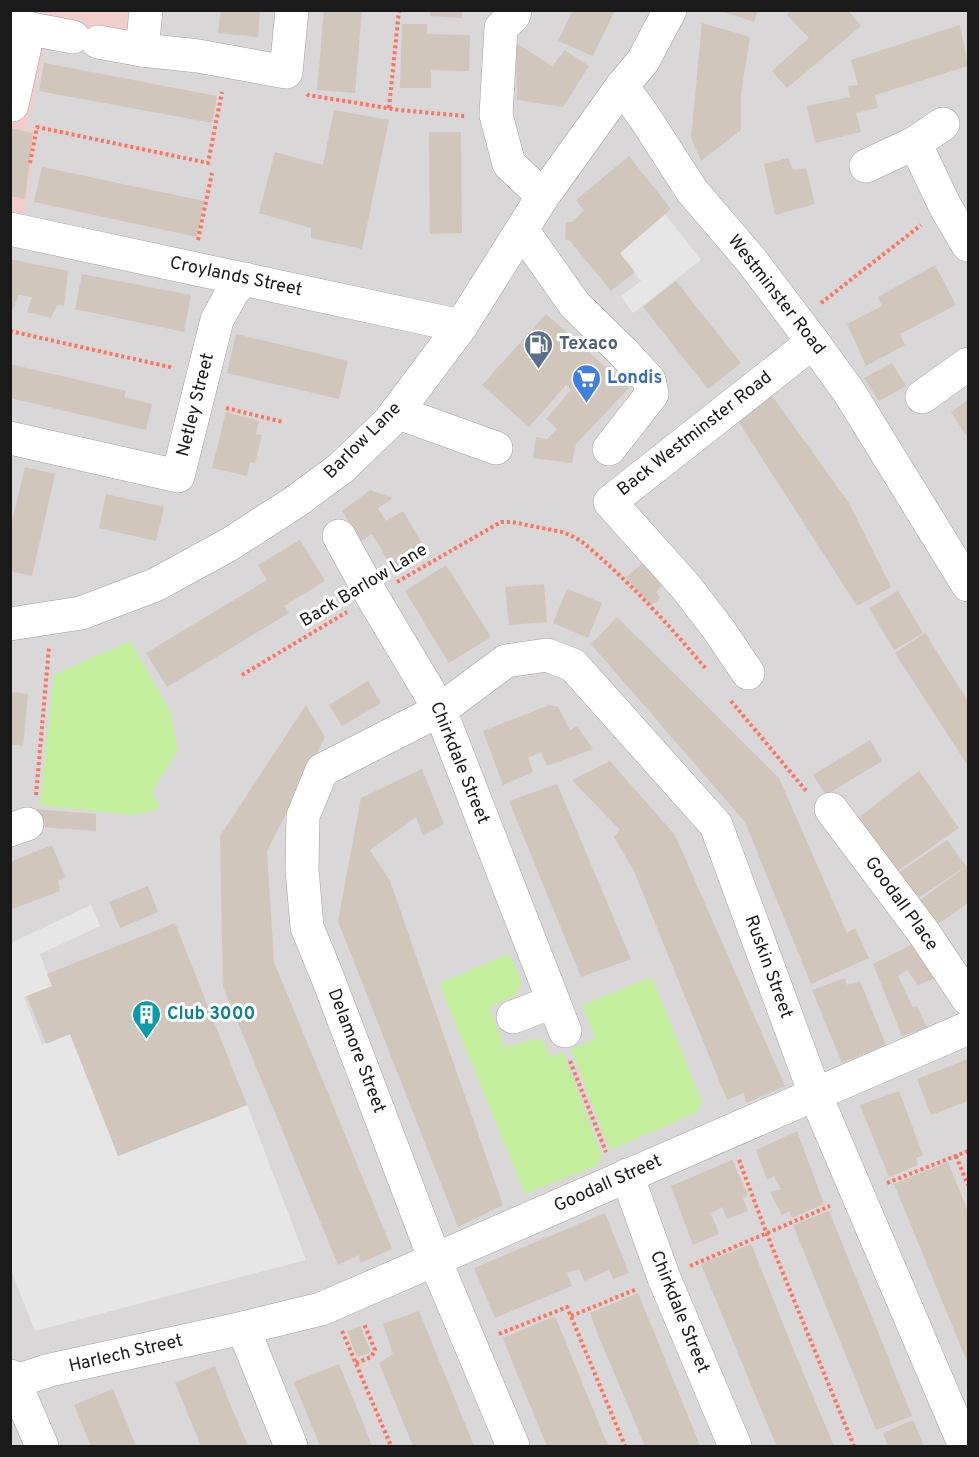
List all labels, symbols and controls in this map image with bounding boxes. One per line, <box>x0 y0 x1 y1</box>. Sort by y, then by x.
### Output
street label: Westminster Road <box>722 230 830 360</box>
street label: Croylands Street <box>168 252 304 302</box>
fuel station icon: Texaco <box>522 328 554 370</box>
place label: Texaco <box>559 333 618 356</box>
street label: Netley Street <box>172 351 220 459</box>
supermarket icon: Londis <box>570 362 602 404</box>
street label: Back Westminster Road <box>613 366 777 502</box>
place label: Londis <box>607 367 662 390</box>
street label: Barlow Lane <box>319 397 407 485</box>
street label: Back Barlow Lane <box>296 539 432 633</box>
street label: Chirkdale Street <box>424 698 494 828</box>
street label: Goodall Place <box>859 852 943 956</box>
street label: Ruskin Street <box>739 912 797 1022</box>
street label: Delamore Street <box>322 985 390 1117</box>
building icon: Club 3000 <box>130 998 162 1040</box>
place label: Club 3000 <box>167 1003 255 1026</box>
street label: Goodall Street <box>550 1150 666 1218</box>
street label: Chirkdale Street <box>644 1247 714 1377</box>
street label: Harlech Street <box>67 1330 185 1378</box>

